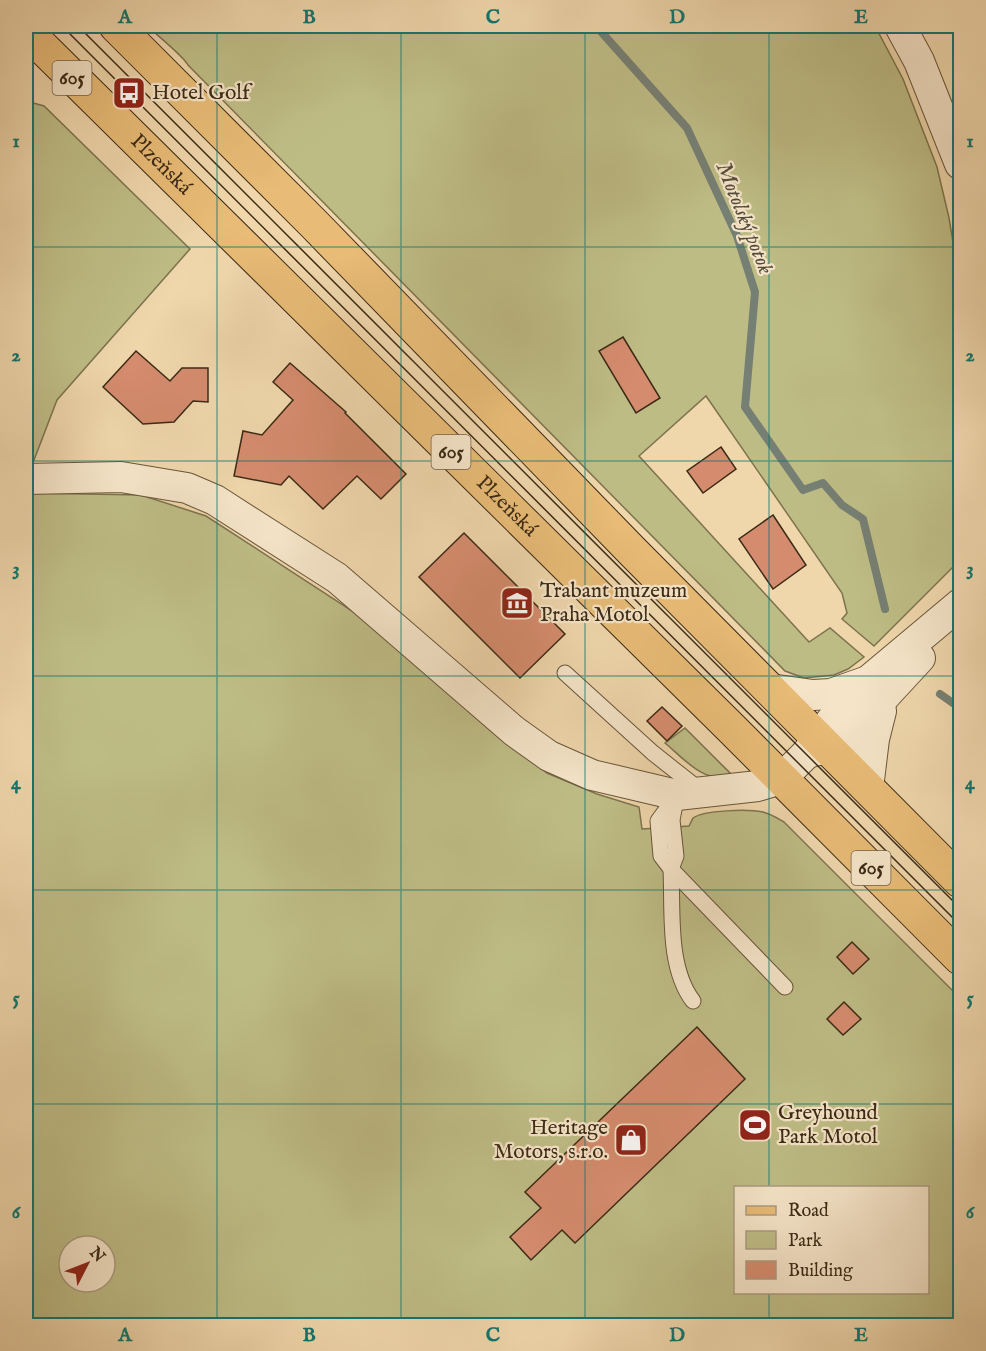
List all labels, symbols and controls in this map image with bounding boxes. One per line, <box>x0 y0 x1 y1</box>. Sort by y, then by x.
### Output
text: A <box>117 5 133 30</box>
text: B <box>302 5 316 30</box>
text: C <box>486 5 500 30</box>
text: D <box>669 5 685 30</box>
text: E <box>854 5 868 30</box>
road number: 605 <box>52 61 92 95</box>
bus stop icon: Hotel Golf <box>111 75 147 111</box>
place label: Hotel Golf <box>152 80 253 107</box>
street label: Plzeňská <box>125 128 198 202</box>
text: 1 <box>12 129 20 154</box>
text: 1 <box>966 129 974 154</box>
water label: Motolský potok <box>709 158 779 278</box>
text: 2 <box>11 343 21 368</box>
text: 2 <box>965 343 975 368</box>
road number: 605 <box>432 435 470 469</box>
street label: Plzeňská <box>470 470 544 543</box>
text: 3 <box>12 557 20 582</box>
text: 3 <box>966 557 974 582</box>
place label: Trabant muzeum Praha Motol <box>540 578 687 629</box>
museum icon: Trabant muzeum Praha Motol <box>499 585 535 621</box>
text: 4 <box>11 771 22 796</box>
text: 4 <box>965 771 976 796</box>
road number: 605 <box>852 851 890 885</box>
text: 5 <box>12 986 20 1011</box>
text: 5 <box>966 986 974 1011</box>
place label: Greyhound Park Motol <box>778 1100 879 1151</box>
sports icon: Greyhound Park Motol <box>737 1107 773 1143</box>
place label: Heritage Motors, s.r.o. <box>494 1115 608 1166</box>
shop icon: Heritage Motors, s.r.o. <box>613 1122 649 1158</box>
legend <box>734 1186 929 1294</box>
text: 6 <box>12 1200 22 1225</box>
text: Road <box>788 1200 829 1223</box>
text: 6 <box>966 1200 976 1225</box>
text: Park <box>788 1230 823 1253</box>
north arrow <box>57 1234 117 1294</box>
text: N <box>84 1243 109 1267</box>
text: Building <box>788 1260 853 1283</box>
text: A <box>117 1323 133 1348</box>
text: B <box>302 1323 316 1348</box>
text: C <box>486 1323 500 1348</box>
text: D <box>669 1323 685 1348</box>
text: E <box>854 1323 868 1348</box>

